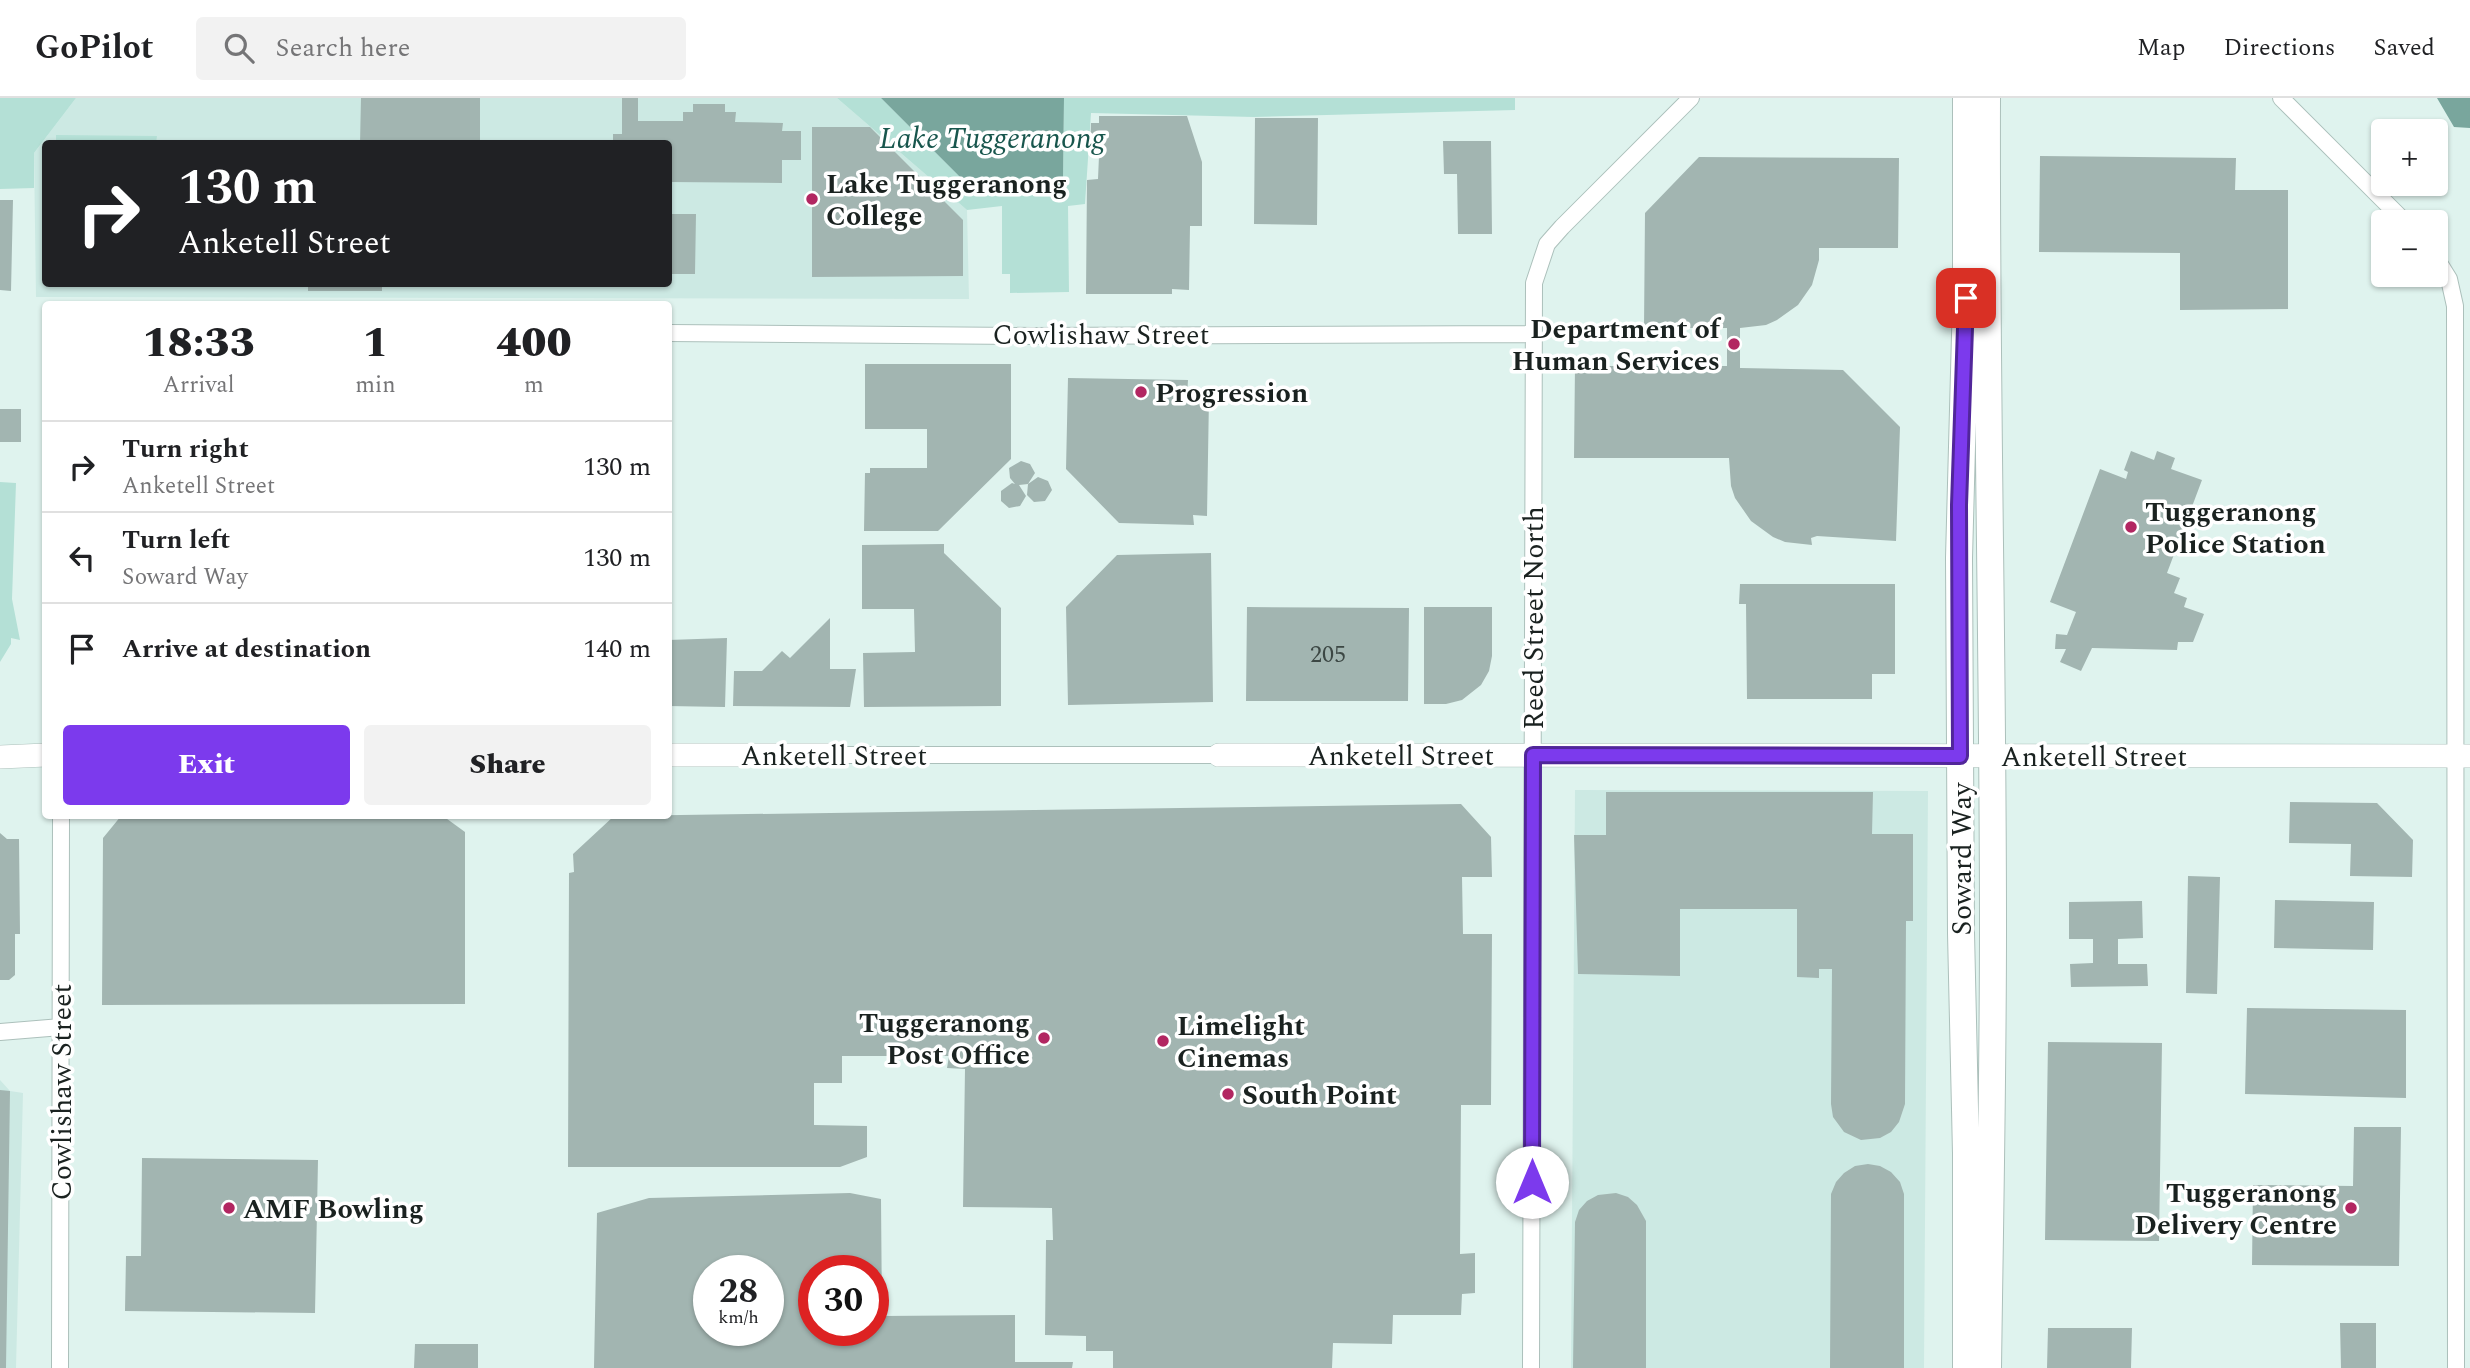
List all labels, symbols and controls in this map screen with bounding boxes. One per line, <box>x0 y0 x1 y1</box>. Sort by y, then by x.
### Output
search box <box>196 17 686 80</box>
text: GoPilot <box>35 23 154 73</box>
text: Search here <box>276 28 410 68</box>
icon: search <box>220 29 258 67</box>
text: Map <box>2137 30 2185 66</box>
text: Directions <box>2223 30 2335 66</box>
text: Saved <box>2373 30 2435 66</box>
water label: Lake Tuggeranong <box>879 116 1107 162</box>
map controls <box>2371 119 2448 287</box>
button: + <box>2371 119 2448 196</box>
text: 130 m <box>178 151 317 226</box>
place label: Lake Tuggeranong College <box>826 163 1067 238</box>
icon: right <box>63 168 154 259</box>
marker: Lake Tuggeranong College <box>804 191 820 207</box>
button: − <box>2371 210 2448 287</box>
text: Anketell Street <box>178 219 391 268</box>
pin <box>1936 268 1996 328</box>
icon: arrive <box>1947 279 1985 317</box>
place label: Department of Human Services <box>1512 308 1722 383</box>
text: 18:33 <box>142 312 255 375</box>
text: 1 <box>363 312 388 375</box>
text: 400 <box>496 312 572 375</box>
street label: Cowlishaw Street <box>992 314 1210 357</box>
marker: Department of Human Services <box>1726 336 1742 352</box>
text: Arrival <box>163 368 235 403</box>
text: min <box>355 368 396 403</box>
text: m <box>524 368 544 403</box>
place label: Progression <box>1155 372 1308 415</box>
marker: Progression <box>1133 384 1149 400</box>
text: Turn right <box>122 429 249 469</box>
text: 130 m <box>583 447 651 487</box>
icon: right <box>63 448 101 486</box>
text: Anketell Street <box>122 469 275 504</box>
place label: Tuggeranong Police Station <box>2145 491 2326 566</box>
street label: Reed Street North <box>1513 506 1556 730</box>
marker: Tuggeranong Police Station <box>2123 519 2139 535</box>
text: Turn left <box>122 520 230 560</box>
text: 130 m <box>583 538 651 578</box>
icon: left <box>63 539 101 577</box>
text: Soward Way <box>122 560 248 595</box>
text: Arrive at destination <box>122 629 371 669</box>
text: 140 m <box>583 629 651 669</box>
icon: arrive <box>63 630 101 668</box>
house number: 205 <box>1310 637 1346 673</box>
button: Exit <box>63 725 350 805</box>
button: Share <box>364 725 651 805</box>
street label: Anketell Street <box>741 735 927 778</box>
street label: Anketell Street <box>1308 735 1494 778</box>
street label: Anketell Street <box>2001 736 2187 779</box>
street label: Soward Way <box>1941 781 1984 936</box>
street label: Cowlishaw Street <box>41 983 84 1201</box>
place label: Tuggeranong Post Office <box>859 1002 1030 1077</box>
place label: Limelight Cinemas <box>1177 1005 1305 1080</box>
marker: Tuggeranong Post Office <box>1036 1030 1052 1046</box>
marker: Limelight Cinemas <box>1155 1033 1171 1049</box>
place label: South Point <box>1242 1074 1397 1117</box>
marker: South Point <box>1220 1086 1236 1102</box>
position arrow <box>1495 1145 1569 1219</box>
place label: Tuggeranong Delivery Centre <box>2134 1172 2337 1247</box>
place label: AMF Bowling <box>243 1188 424 1231</box>
marker: AMF Bowling <box>221 1200 237 1216</box>
marker: Tuggeranong Delivery Centre <box>2343 1200 2359 1216</box>
speed limit sign: 30 <box>798 1255 889 1346</box>
text: 28 <box>719 1265 758 1318</box>
text: km/h <box>718 1304 759 1331</box>

